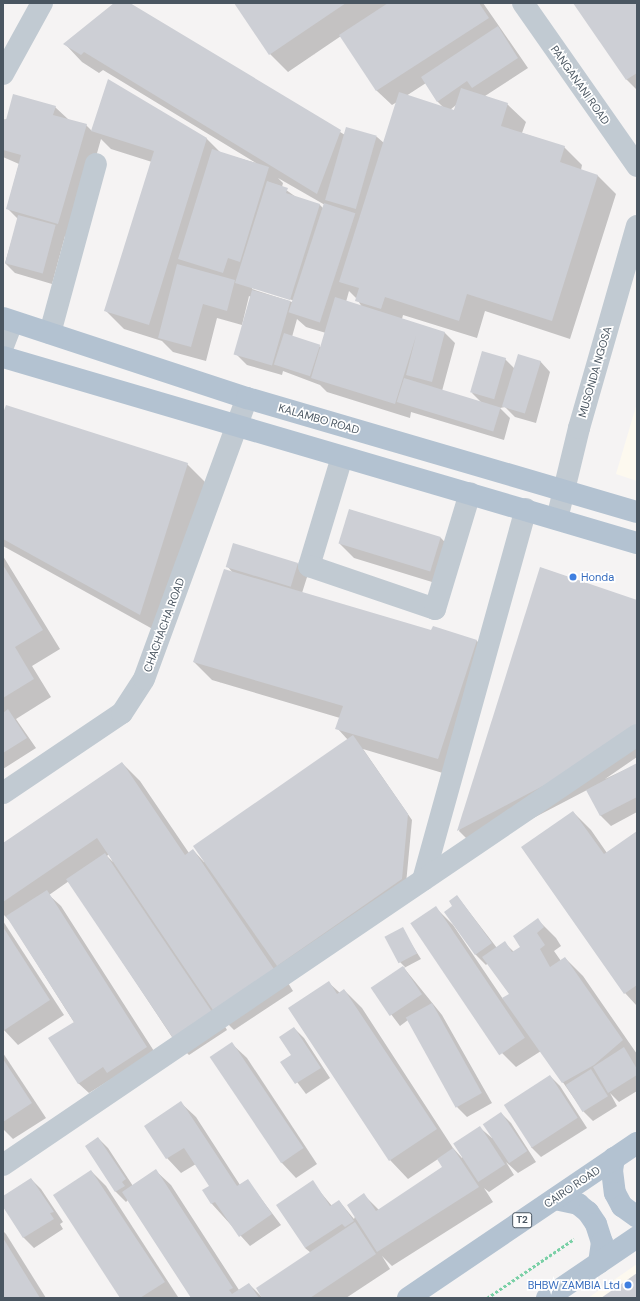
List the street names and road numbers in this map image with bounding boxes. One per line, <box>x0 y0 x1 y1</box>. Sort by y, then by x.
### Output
street label: PANGANANI ROAD <box>548 43 612 127</box>
street label: MUSONDA NGOSA <box>576 325 614 419</box>
street label: KALAMBO ROAD <box>277 401 361 437</box>
street label: CHACHACHA ROAD <box>141 576 187 674</box>
street label: CAIRO ROAD <box>541 1163 603 1211</box>
road number: T2 <box>512 1212 532 1228</box>

